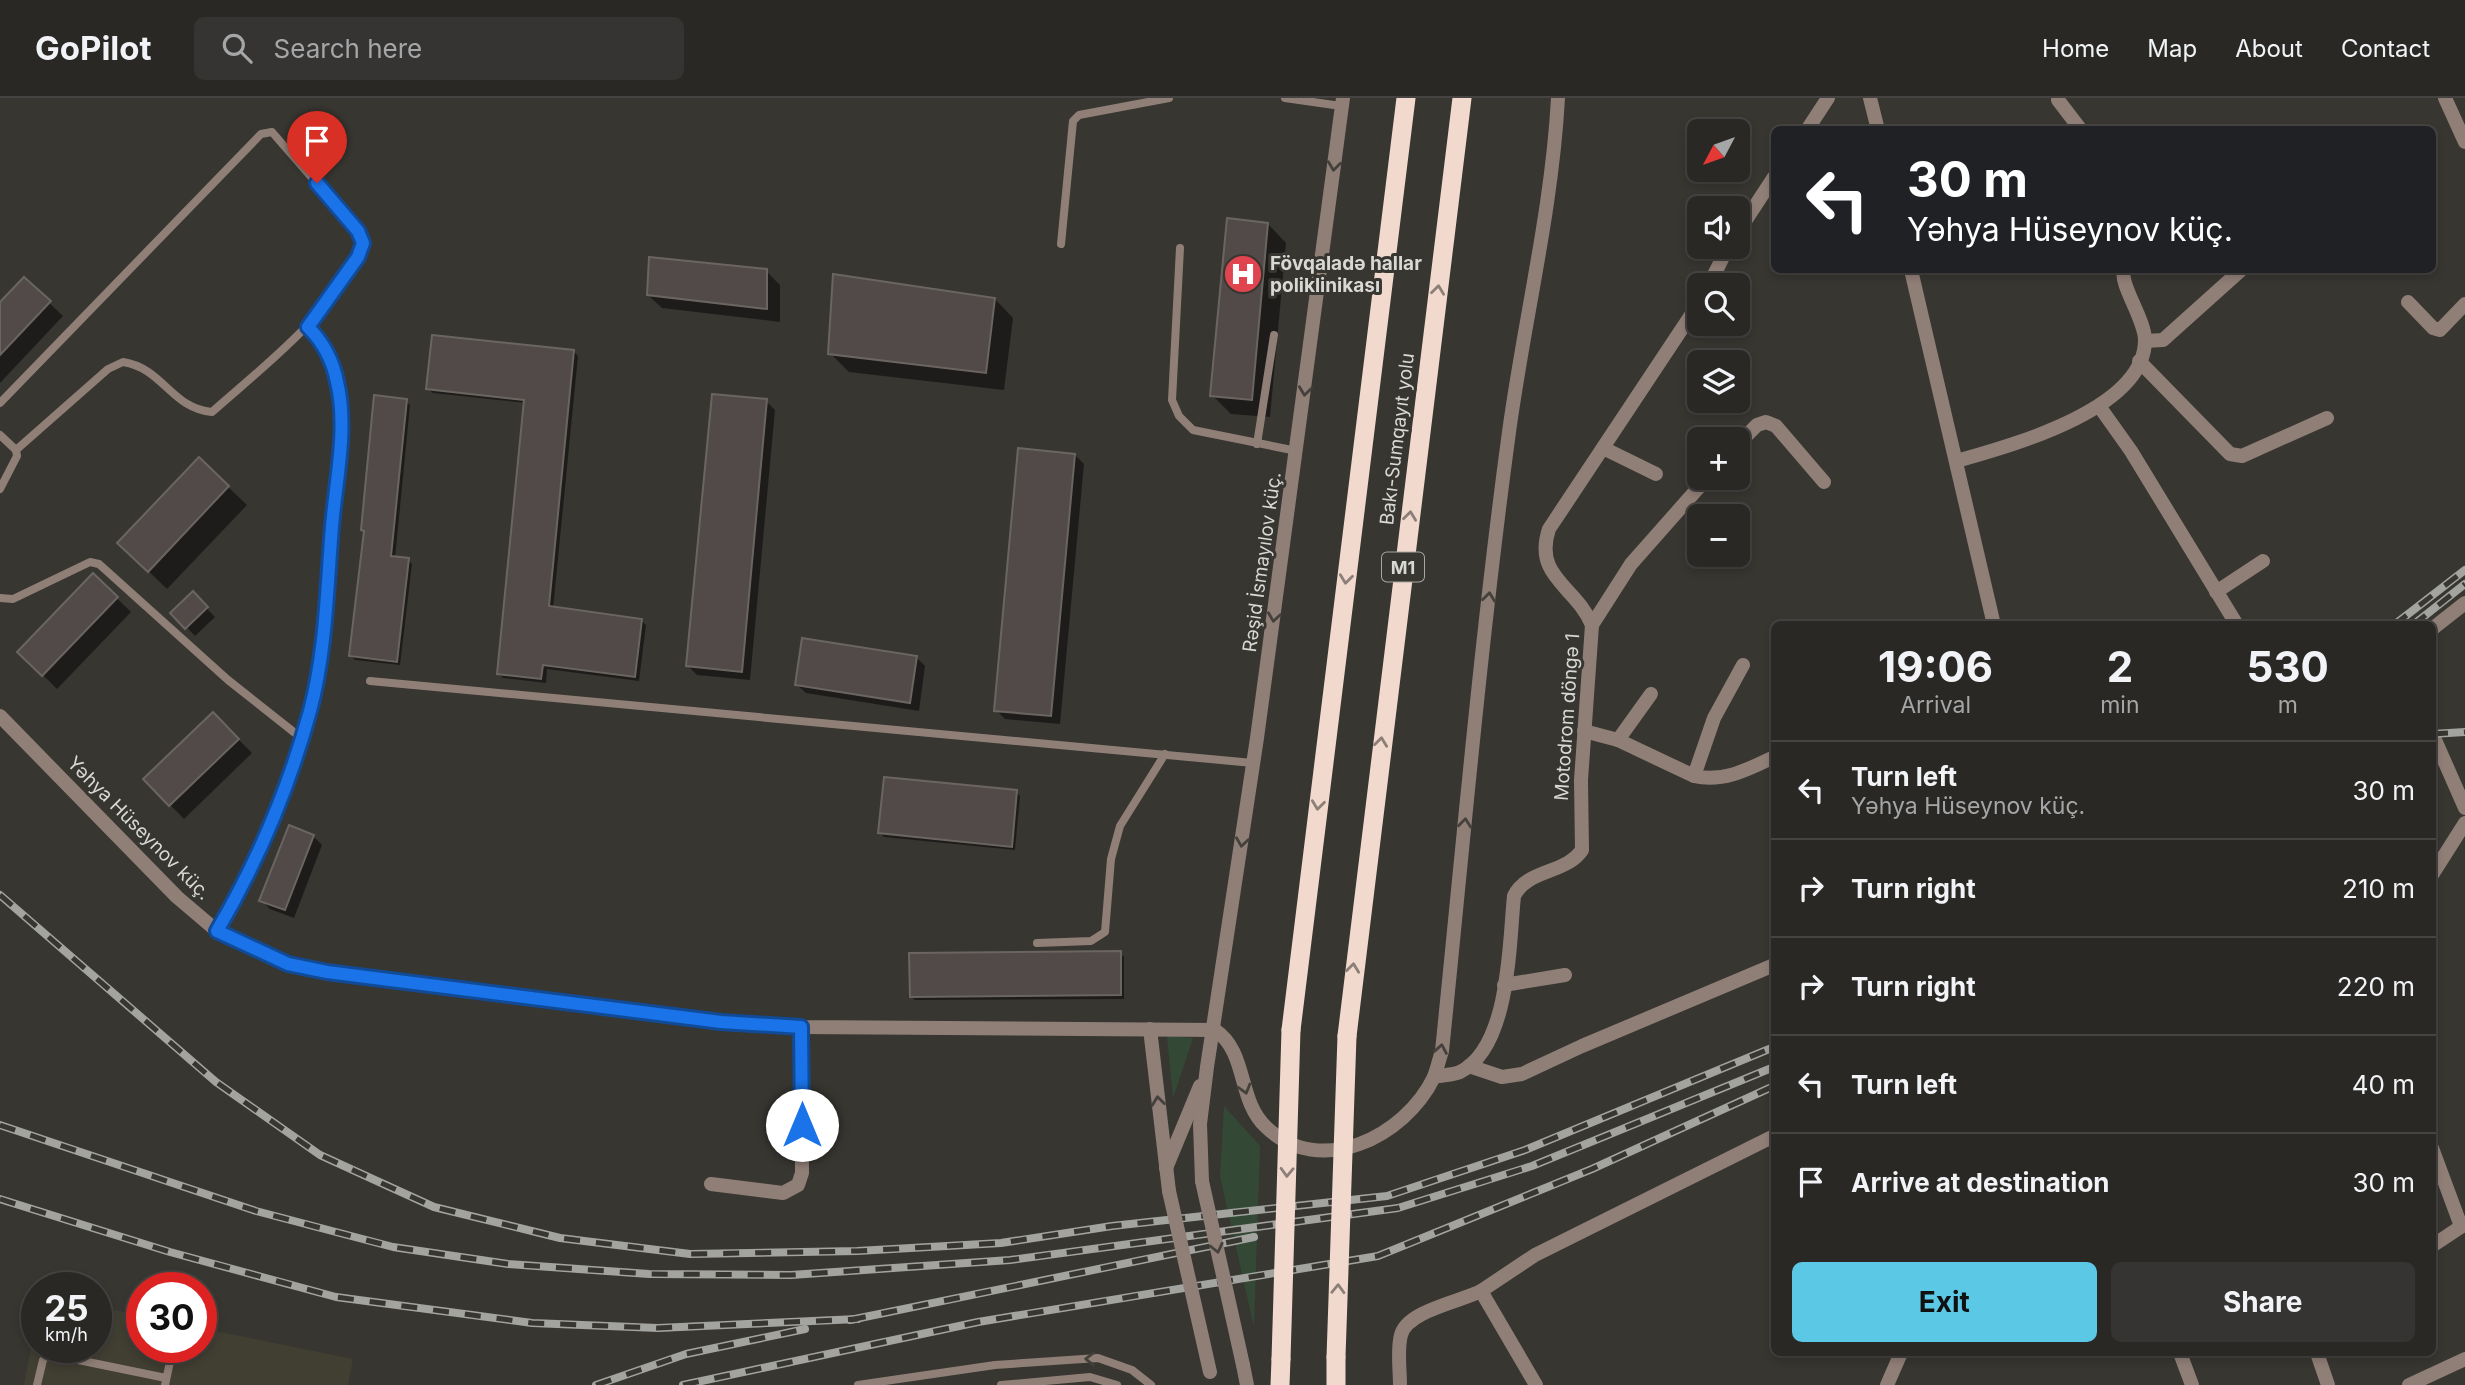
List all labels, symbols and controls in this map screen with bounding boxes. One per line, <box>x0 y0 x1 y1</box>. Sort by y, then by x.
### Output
search box <box>194 17 684 80</box>
text: GoPilot <box>35 28 152 68</box>
icon: search <box>218 29 256 67</box>
text: Search here <box>274 33 422 64</box>
text: Home <box>2042 34 2109 63</box>
text: Map <box>2147 34 2197 63</box>
text: About <box>2235 34 2303 63</box>
text: Contact <box>2341 34 2430 63</box>
pin <box>287 111 347 183</box>
north arrow <box>1687 119 1750 182</box>
map controls <box>1687 119 1750 567</box>
icon: arrive <box>298 122 336 160</box>
text: 30 m <box>1907 150 2028 209</box>
icon: left <box>1792 154 1883 245</box>
one-way arrow <box>1326 160 1341 172</box>
button: sound <box>1687 196 1750 259</box>
text: Yəhya Hüseynov küç. <box>1907 210 2233 249</box>
place label: Fövqaladə hallar poliklinikası <box>1270 252 1422 297</box>
hospital icon: Fövqaladə hallar poliklinikası <box>1222 253 1264 295</box>
button: search <box>1687 273 1750 336</box>
one-way arrow <box>1431 285 1446 296</box>
button: layers <box>1687 350 1750 413</box>
street label: Bakı-Sumqayıt yolu <box>1375 352 1419 526</box>
one-way arrow <box>1297 385 1312 397</box>
button: + <box>1687 427 1750 490</box>
street label: Rəşid İsmayılov küç. <box>1238 470 1286 654</box>
button: − <box>1687 504 1750 567</box>
one-way arrow <box>1402 510 1417 522</box>
road number: M1 <box>1382 552 1424 582</box>
one-way arrow <box>1338 573 1353 585</box>
one-way arrow <box>1481 591 1496 602</box>
one-way arrow <box>1267 611 1282 623</box>
street label: Motodrom döngə 1 <box>1550 632 1584 802</box>
text: 19:06 <box>1878 641 1993 692</box>
text: 2 <box>2107 641 2133 692</box>
text: 530 <box>2247 641 2329 692</box>
text: Arrival <box>1900 691 1971 719</box>
text: min <box>2100 691 2140 719</box>
text: m <box>2278 691 2298 719</box>
one-way arrow <box>1374 736 1389 748</box>
street label: Yəhya Hüseynov küç. <box>62 751 216 905</box>
text: Turn left <box>1851 761 1957 792</box>
icon: left <box>1792 771 1830 809</box>
text: 30 m <box>2352 775 2415 806</box>
text: Yəhya Hüseynov küç. <box>1851 792 2085 820</box>
one-way arrow <box>1310 799 1325 811</box>
one-way arrow <box>1457 817 1472 828</box>
one-way arrow <box>1235 836 1250 848</box>
icon: right <box>1792 869 1830 907</box>
text: Turn right <box>1851 873 1976 904</box>
text: 210 m <box>2342 873 2415 904</box>
one-way arrow <box>1346 962 1361 973</box>
icon: right <box>1792 967 1830 1005</box>
text: Turn right <box>1851 971 1976 1002</box>
text: 220 m <box>2337 971 2415 1002</box>
one-way arrow <box>1433 1043 1448 1055</box>
icon: left <box>1792 1065 1830 1103</box>
text: Turn left <box>1851 1069 1957 1100</box>
text: 40 m <box>2352 1069 2415 1100</box>
one-way arrow <box>1237 1082 1252 1094</box>
position arrow <box>765 1088 839 1162</box>
one-way arrow <box>1151 1096 1166 1107</box>
icon: arrive <box>1792 1163 1830 1201</box>
one-way arrow <box>1279 1166 1294 1177</box>
text: Arrive at destination <box>1851 1167 2110 1198</box>
text: 30 m <box>2352 1167 2415 1198</box>
one-way arrow <box>1209 1241 1224 1253</box>
button: Exit <box>1792 1262 2097 1342</box>
button: Share <box>2111 1262 2415 1342</box>
speed limit sign: 30 <box>126 1272 217 1363</box>
one-way arrow <box>1331 1283 1346 1294</box>
text: 25 <box>44 1287 89 1329</box>
text: km/h <box>45 1324 88 1345</box>
one-way arrow <box>1084 1351 1095 1367</box>

